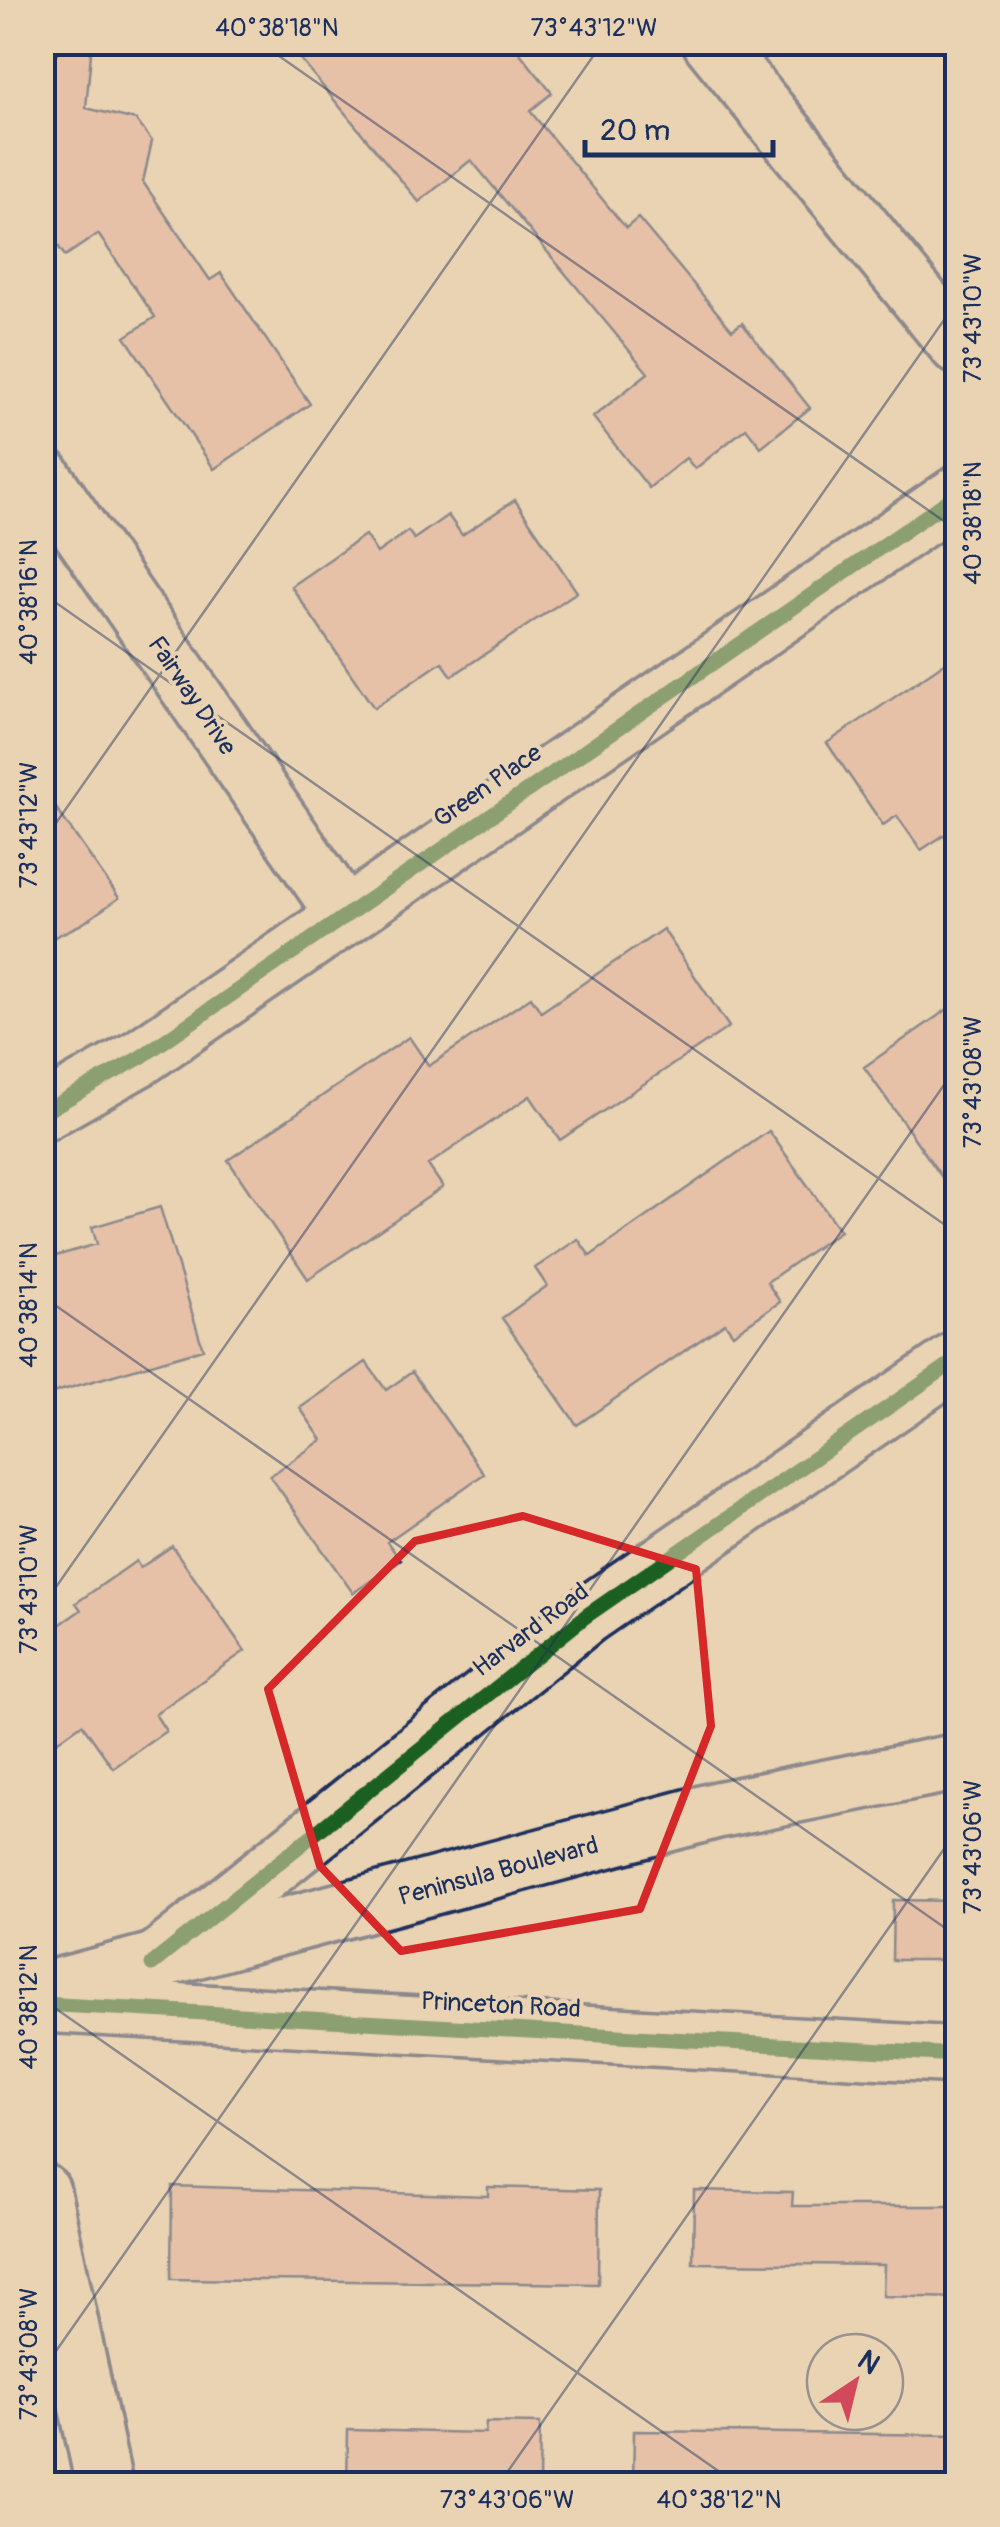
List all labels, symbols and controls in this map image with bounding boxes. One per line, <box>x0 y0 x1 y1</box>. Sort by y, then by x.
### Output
text: 40°38'18"N <box>215 13 339 44</box>
text: 73°43'12"W <box>531 13 657 44</box>
scale bar <box>585 95 772 157</box>
text: 20 m <box>600 112 670 149</box>
text: 73°43'10"W <box>958 253 989 383</box>
text: 40°38'18"N <box>958 461 989 585</box>
text: 40°38'16"N <box>14 539 45 665</box>
street label: Fairway Drive <box>141 631 243 762</box>
street label: Green Place <box>428 737 549 835</box>
text: 73°43'12"W <box>14 762 45 888</box>
text: 73°43'08"W <box>958 1016 989 1148</box>
text: 40°38'14"N <box>14 1242 45 1368</box>
text: 73°43'10"W <box>14 1524 45 1654</box>
street label: Harvard Road <box>467 1577 595 1684</box>
text: 73°43'06"W <box>958 1780 989 1914</box>
street label: Peninsula Boulevard <box>395 1830 602 1913</box>
text: 40°38'12"N <box>14 1945 45 2069</box>
street label: Princeton Road <box>420 1986 582 2025</box>
text: 73°43'08"W <box>14 2288 45 2420</box>
north arrow <box>805 2332 905 2432</box>
text: N <box>851 2343 886 2383</box>
text: 73°43'06"W <box>440 2485 574 2516</box>
text: 40°38'12"N <box>657 2485 781 2516</box>

